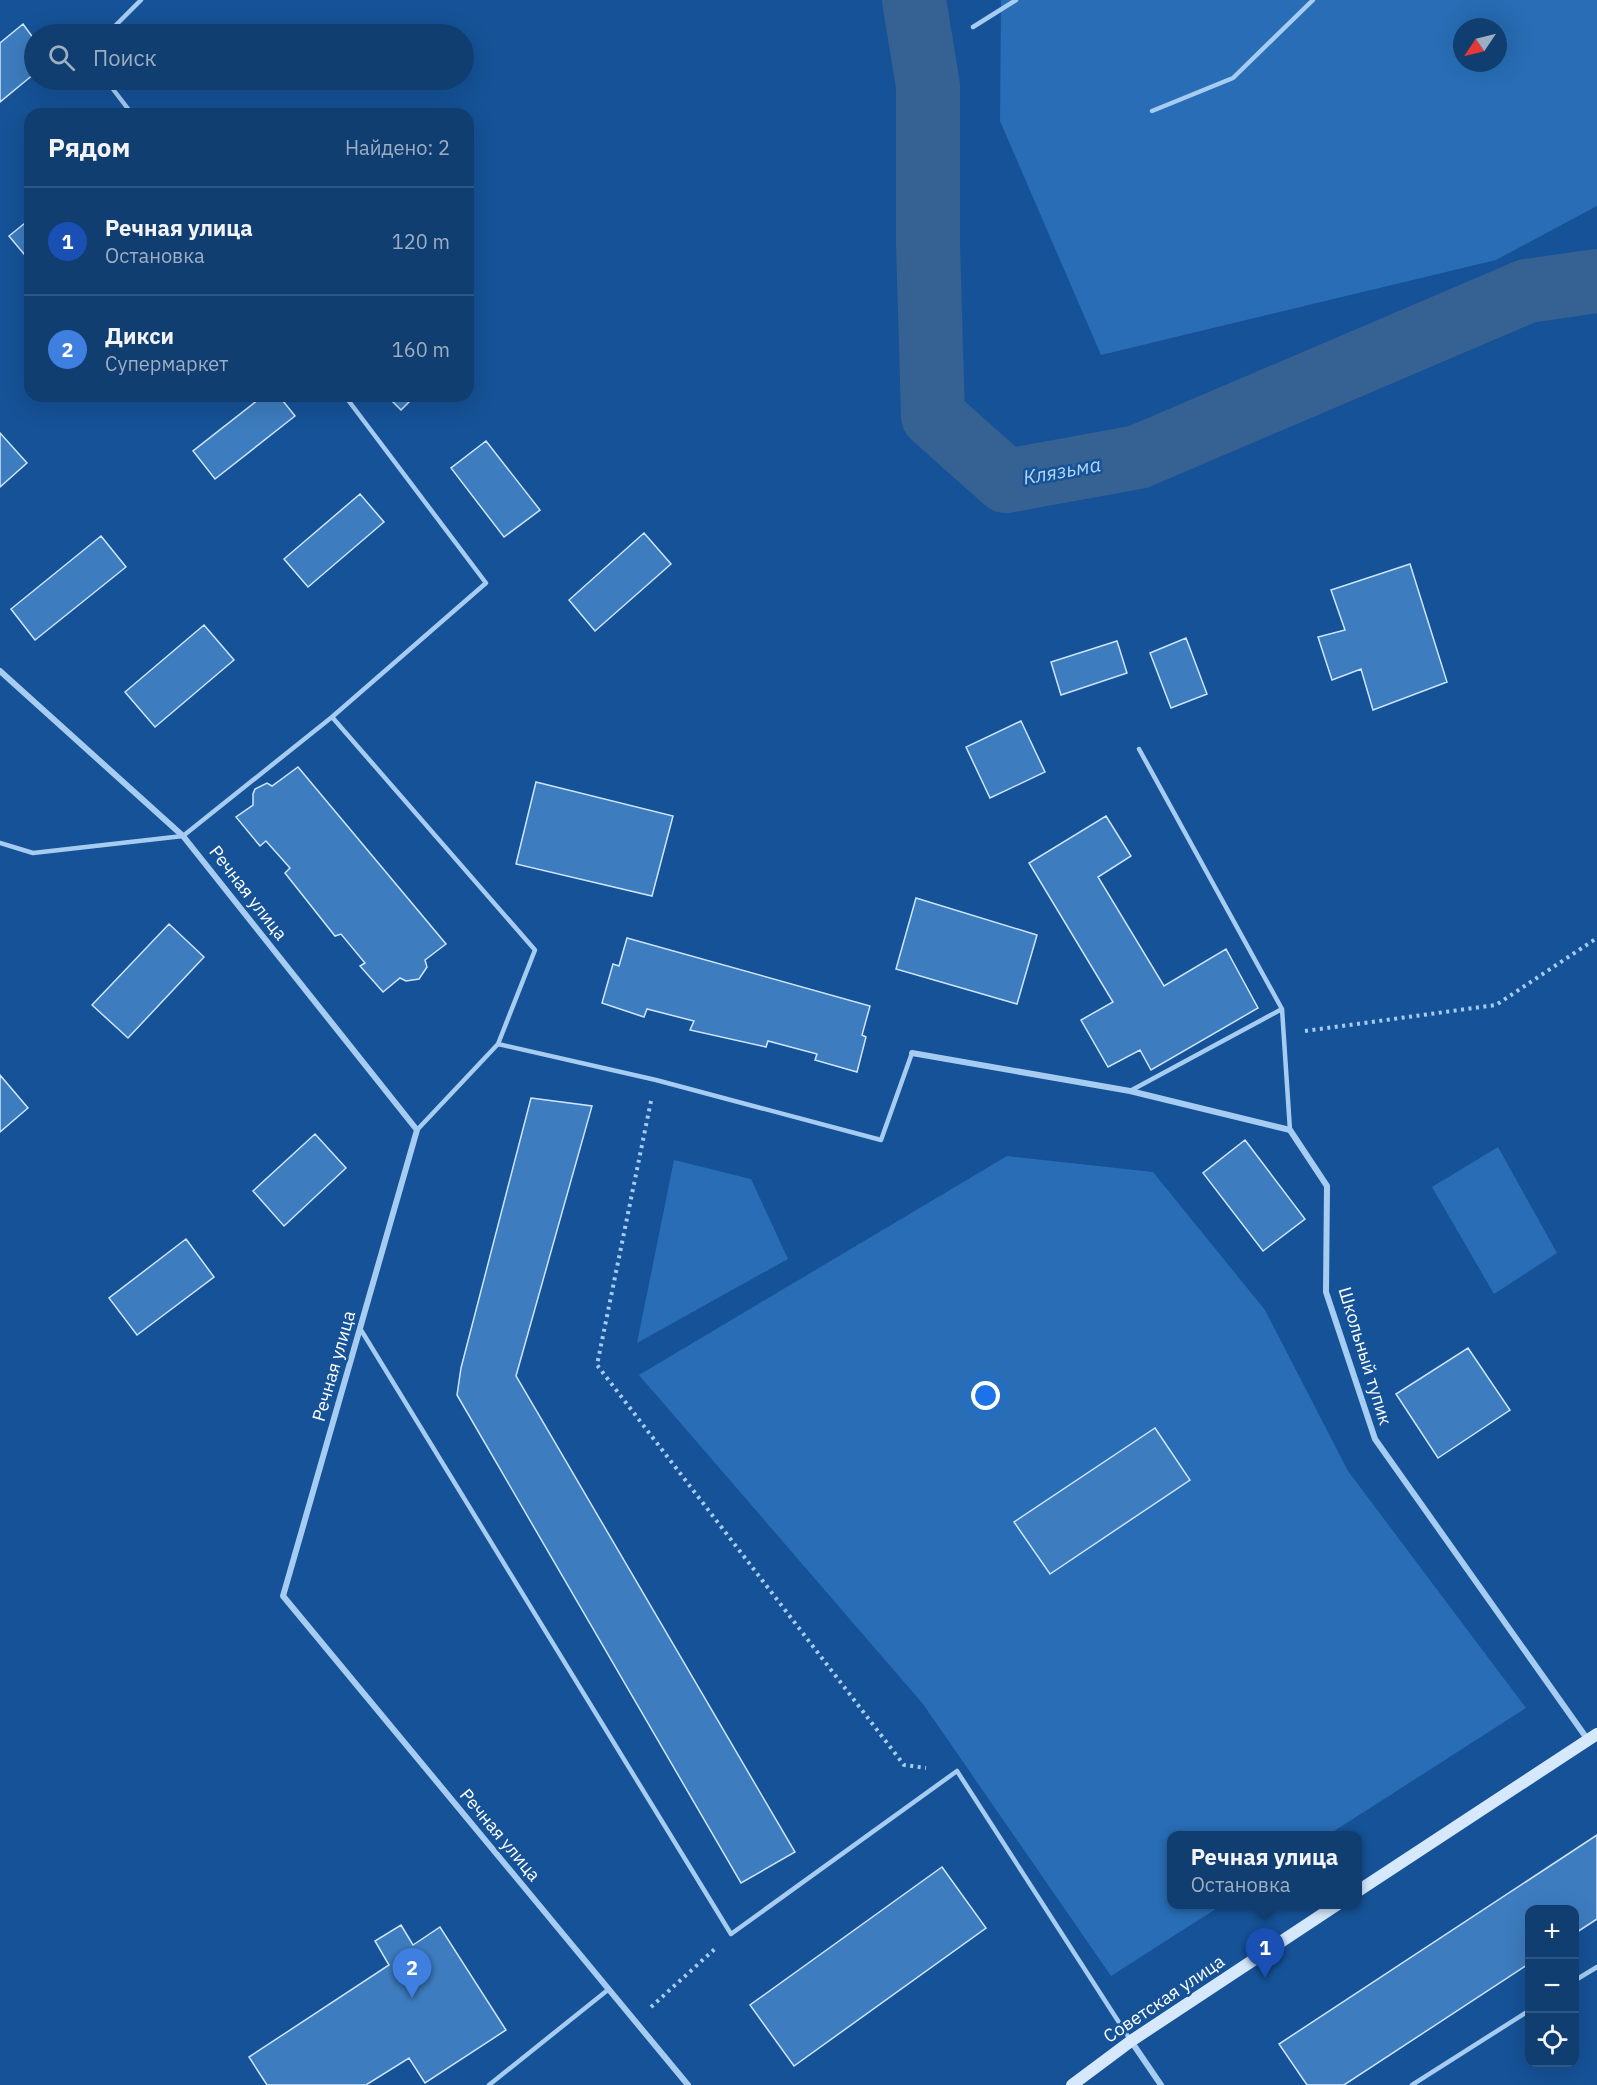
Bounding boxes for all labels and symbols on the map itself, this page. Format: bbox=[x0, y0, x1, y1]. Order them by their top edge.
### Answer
north arrow bbox=[1453, 18, 1507, 72]
water label: Клязьма bbox=[1021, 450, 1103, 491]
street label: Речная улица bbox=[204, 841, 293, 945]
street label: Школьный тупик bbox=[1334, 1284, 1397, 1428]
street label: Речная улица bbox=[307, 1308, 360, 1424]
your location bbox=[971, 1381, 1000, 1410]
street label: Речная улица bbox=[455, 1784, 546, 1886]
pin: 1 bbox=[1246, 1928, 1284, 1978]
pin: 2 bbox=[392, 1948, 432, 1998]
street label: Советская улица bbox=[1099, 1949, 1229, 2048]

